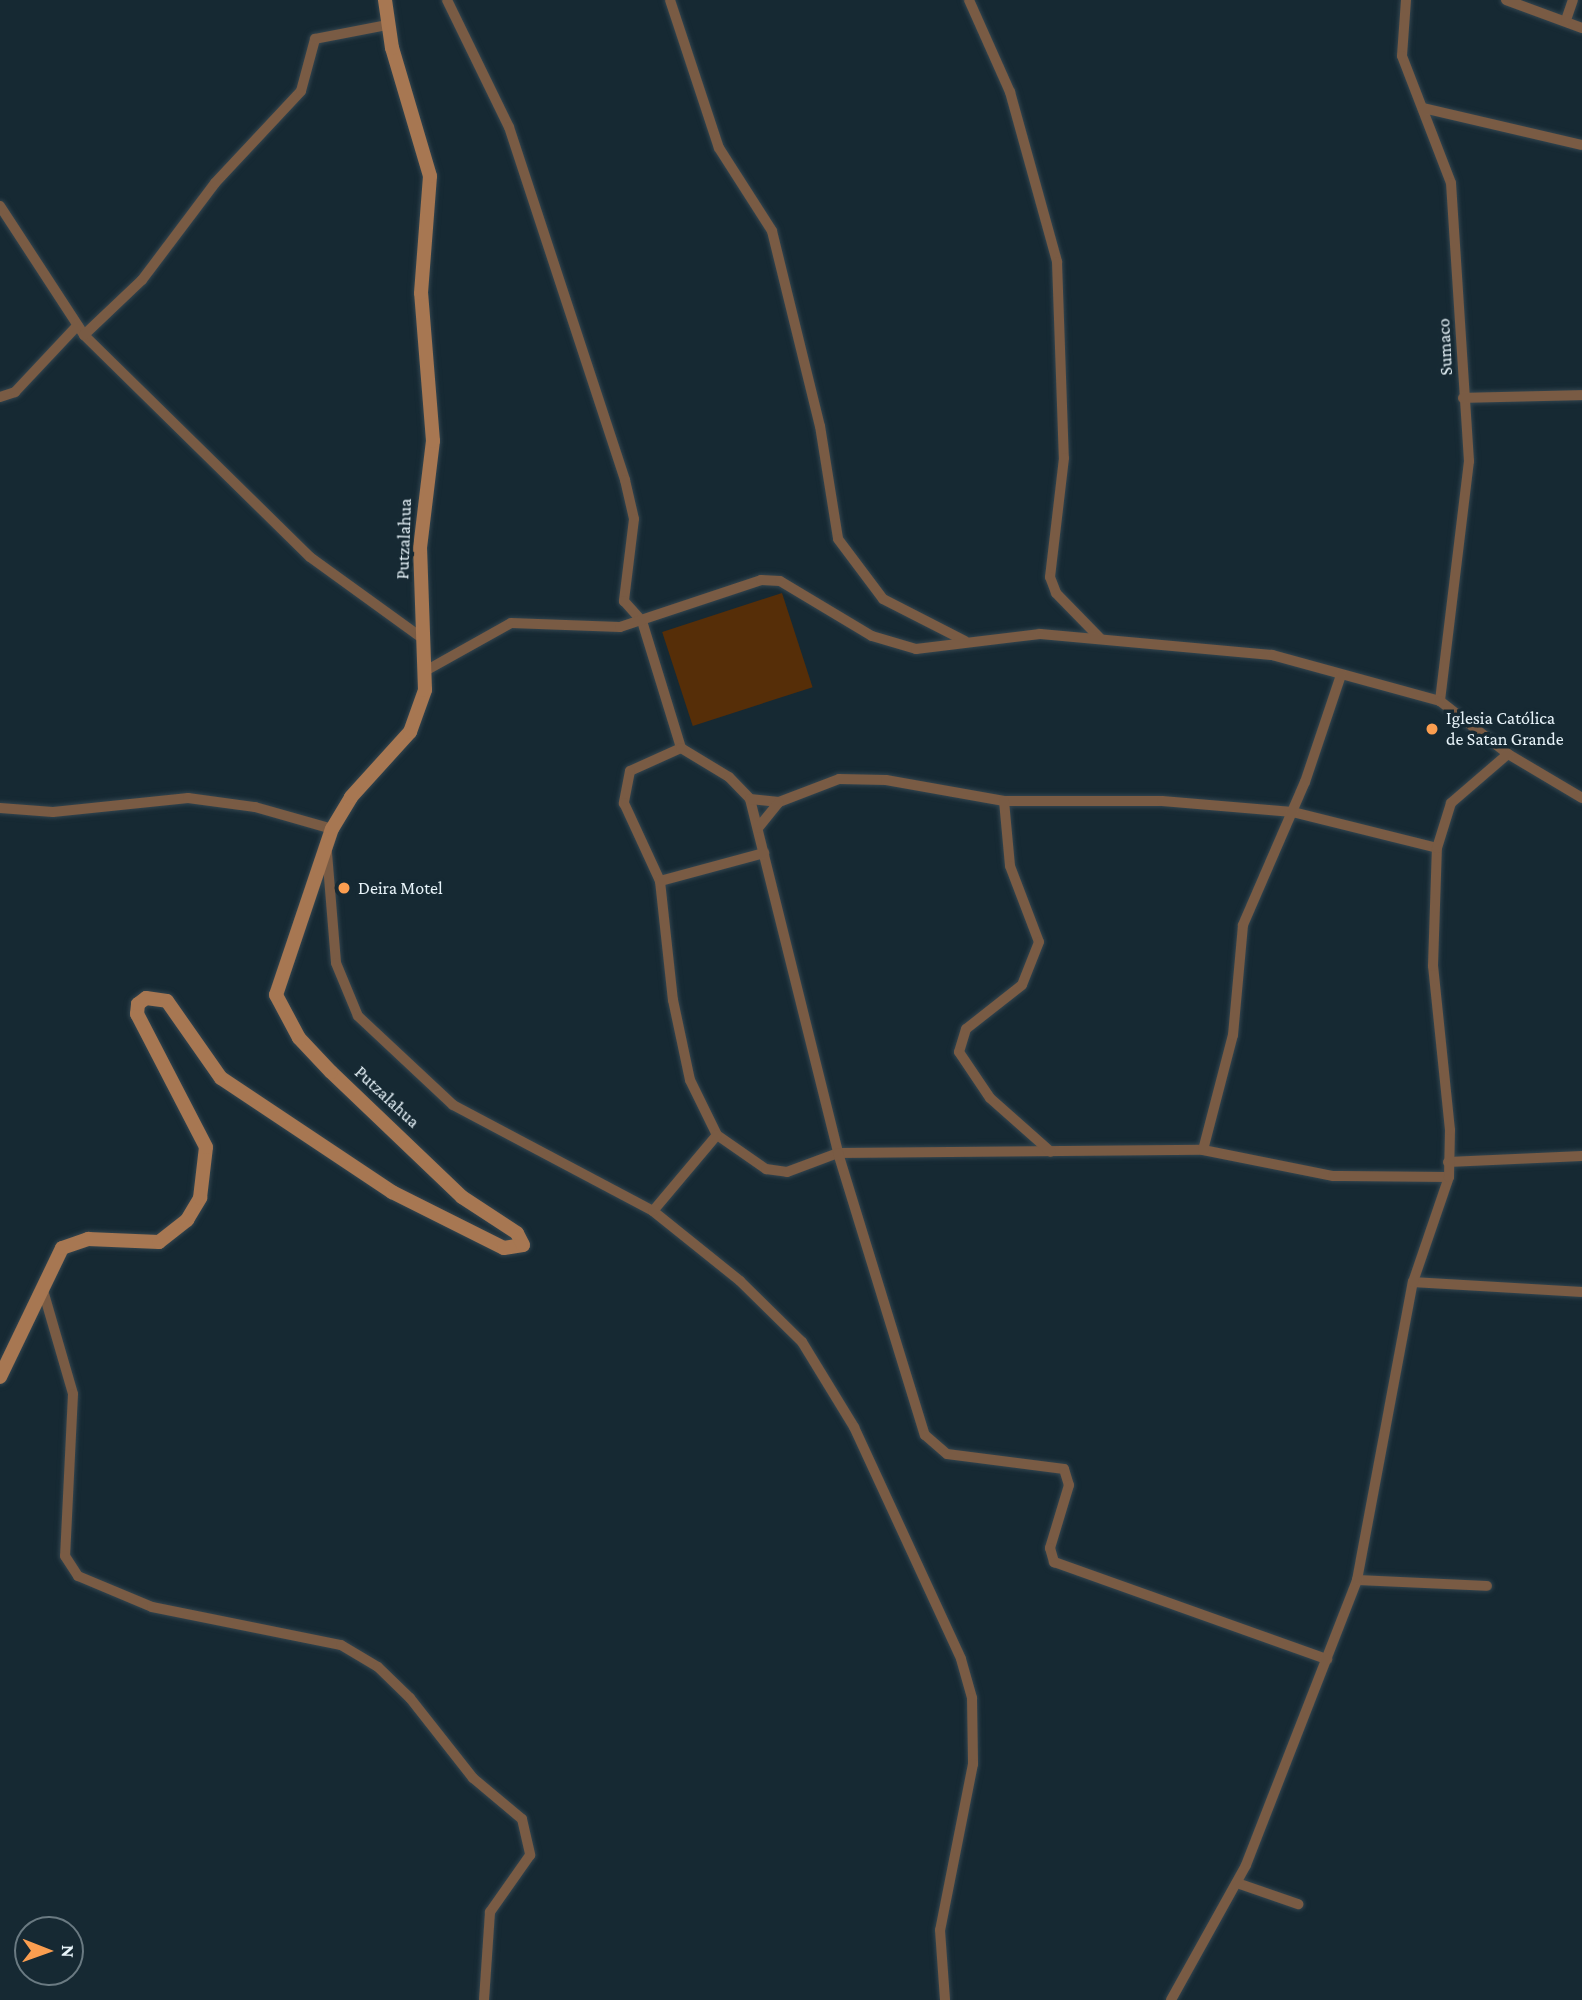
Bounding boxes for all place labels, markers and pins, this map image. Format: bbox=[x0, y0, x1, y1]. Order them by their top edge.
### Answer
place label: Iglesia Católica de Satan Grande bbox=[1446, 708, 1564, 750]
marker: Iglesia Católica de Satan Grande bbox=[1424, 721, 1440, 737]
place label: Deira Motel bbox=[358, 877, 443, 899]
marker: Deira Motel bbox=[336, 880, 352, 896]

